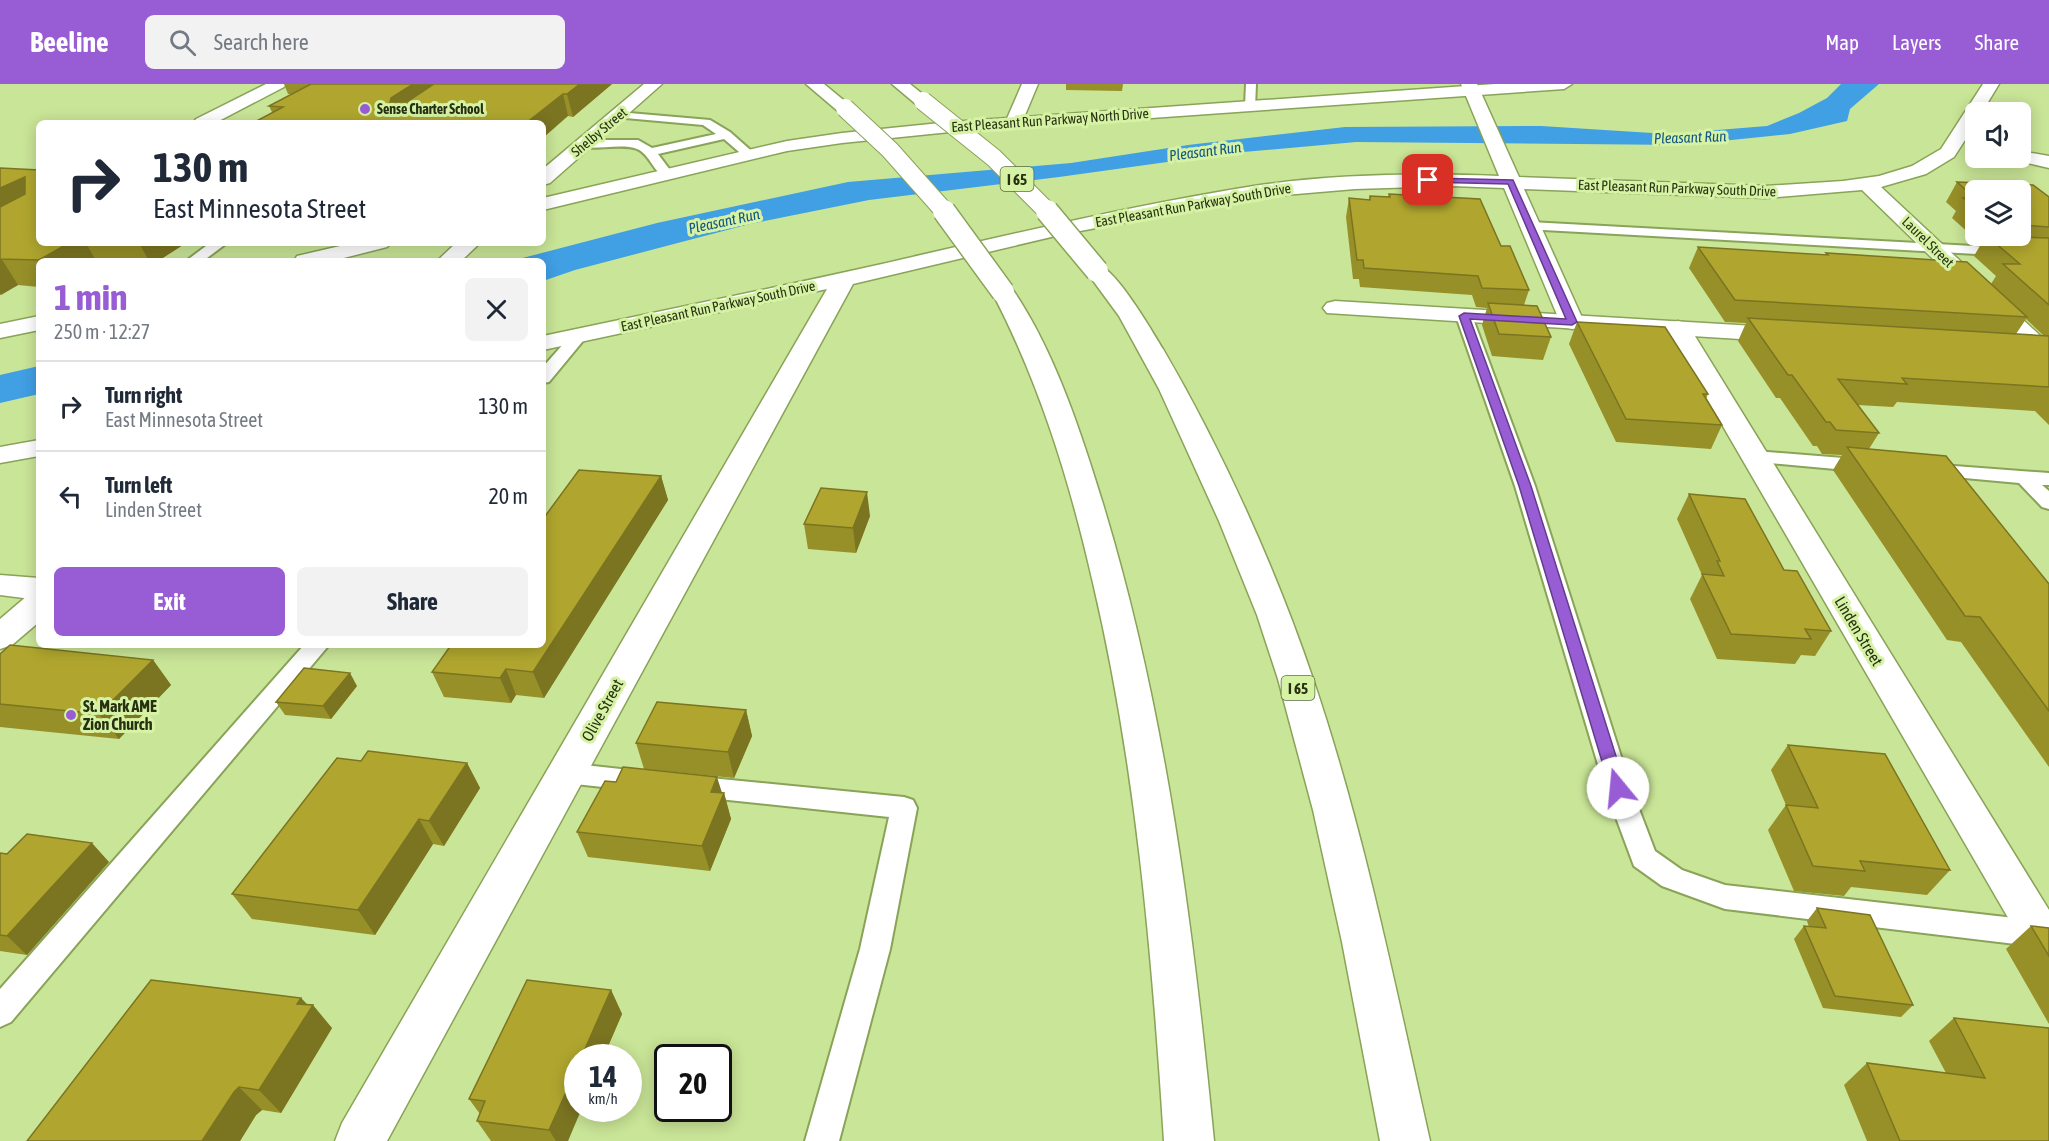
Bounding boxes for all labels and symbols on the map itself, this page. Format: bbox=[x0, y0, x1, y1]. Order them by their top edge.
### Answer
place label: Sense Charter School bbox=[377, 101, 484, 117]
marker: Sense Charter School bbox=[358, 102, 372, 116]
street label: Shelby Street bbox=[568, 104, 630, 160]
street label: East Pleasant Run Parkway North Drive bbox=[951, 105, 1149, 135]
water label: Pleasant Run bbox=[1653, 127, 1727, 147]
water label: Pleasant Run bbox=[1168, 138, 1242, 164]
pin bbox=[1402, 154, 1453, 205]
road number: I 65 bbox=[1000, 167, 1034, 191]
street label: East Pleasant Run Parkway South Drive bbox=[1578, 177, 1776, 199]
street label: East Pleasant Run Parkway South Drive bbox=[1094, 180, 1292, 230]
water label: Pleasant Run bbox=[687, 205, 761, 237]
street label: Laurel Street bbox=[1899, 213, 1957, 271]
street label: East Pleasant Run Parkway South Drive bbox=[619, 278, 817, 334]
street label: Linden Street bbox=[1831, 593, 1887, 669]
street label: Olive Street bbox=[578, 675, 627, 744]
road number: I 65 bbox=[1282, 676, 1314, 700]
place label: St. Mark AME Zion Church bbox=[83, 697, 157, 733]
marker: St. Mark AME Zion Church bbox=[64, 708, 78, 722]
position arrow bbox=[1586, 756, 1650, 820]
speed limit sign: 20 bbox=[654, 1044, 732, 1122]

